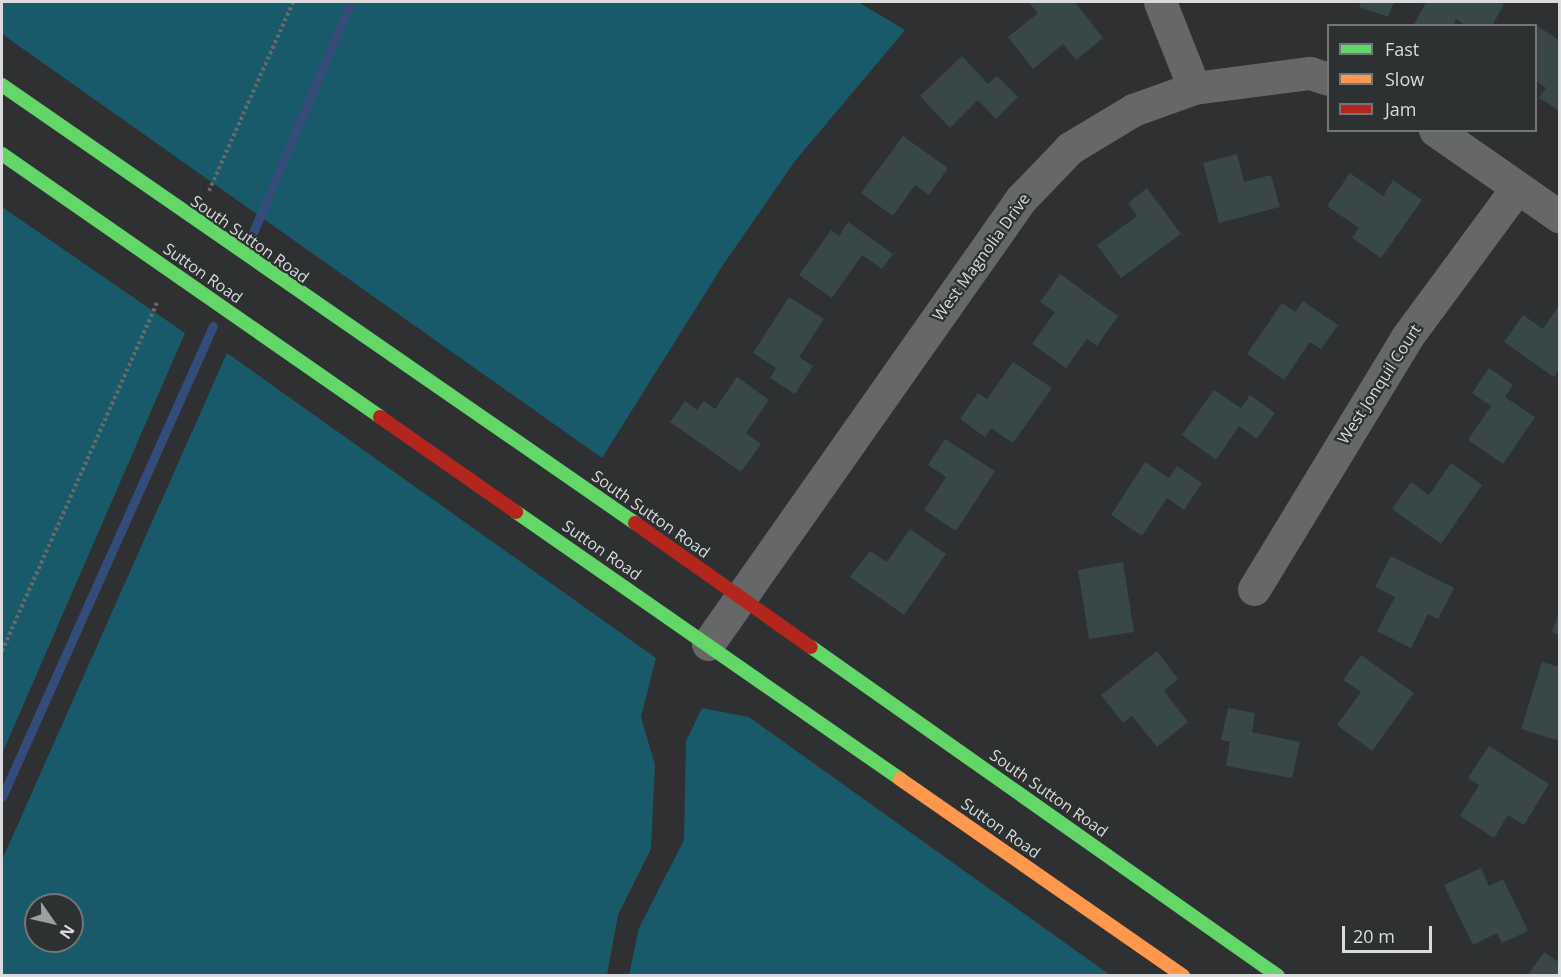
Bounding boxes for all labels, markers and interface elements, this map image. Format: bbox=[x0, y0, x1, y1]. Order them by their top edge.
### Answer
legend bbox=[1327, 24, 1537, 132]
text: Fast bbox=[1385, 37, 1419, 61]
text: Slow bbox=[1385, 67, 1424, 91]
text: Jam bbox=[1385, 97, 1417, 121]
street label: West Magnolia Drive bbox=[928, 189, 1034, 325]
street label: South Sutton Road bbox=[187, 191, 313, 287]
street label: Sutton Road bbox=[160, 239, 246, 307]
street label: West Jonquil Court bbox=[1333, 321, 1425, 447]
street label: South Sutton Road bbox=[588, 466, 714, 562]
street label: Sutton Road bbox=[559, 516, 645, 584]
street label: South Sutton Road bbox=[986, 745, 1112, 841]
street label: Sutton Road bbox=[958, 794, 1044, 862]
north arrow bbox=[24, 893, 84, 953]
scale bar bbox=[1345, 914, 1435, 952]
text: N bbox=[55, 920, 80, 943]
text: 20 m bbox=[1353, 924, 1395, 948]

